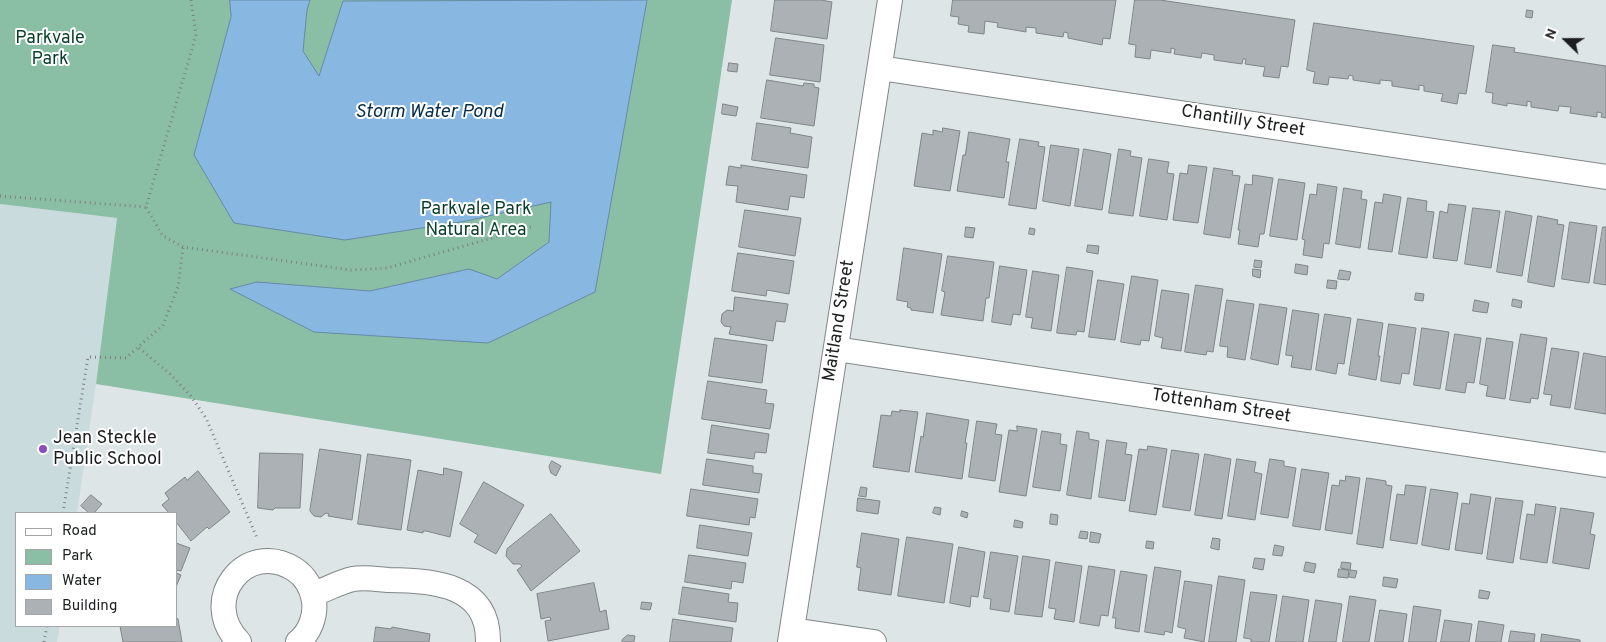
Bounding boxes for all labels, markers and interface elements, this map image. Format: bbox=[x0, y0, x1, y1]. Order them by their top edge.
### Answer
north arrow bbox=[1541, 15, 1591, 65]
text: N bbox=[1542, 26, 1561, 42]
park label: Parkvale Park bbox=[15, 28, 85, 70]
water label: Storm Water Pond bbox=[355, 102, 503, 124]
street label: Chantilly Street bbox=[1179, 102, 1307, 142]
park label: Parkvale Park Natural Area bbox=[421, 199, 531, 242]
street label: Maitland Street bbox=[820, 258, 860, 384]
street label: Tottenham Street bbox=[1150, 385, 1292, 429]
place label: Jean Steckle Public School bbox=[53, 428, 162, 470]
marker: Jean Steckle Public School bbox=[37, 443, 49, 455]
legend bbox=[15, 512, 178, 627]
text: Road bbox=[62, 522, 97, 541]
text: Park bbox=[62, 547, 93, 566]
text: Water bbox=[62, 572, 101, 591]
text: Building bbox=[62, 597, 117, 616]

